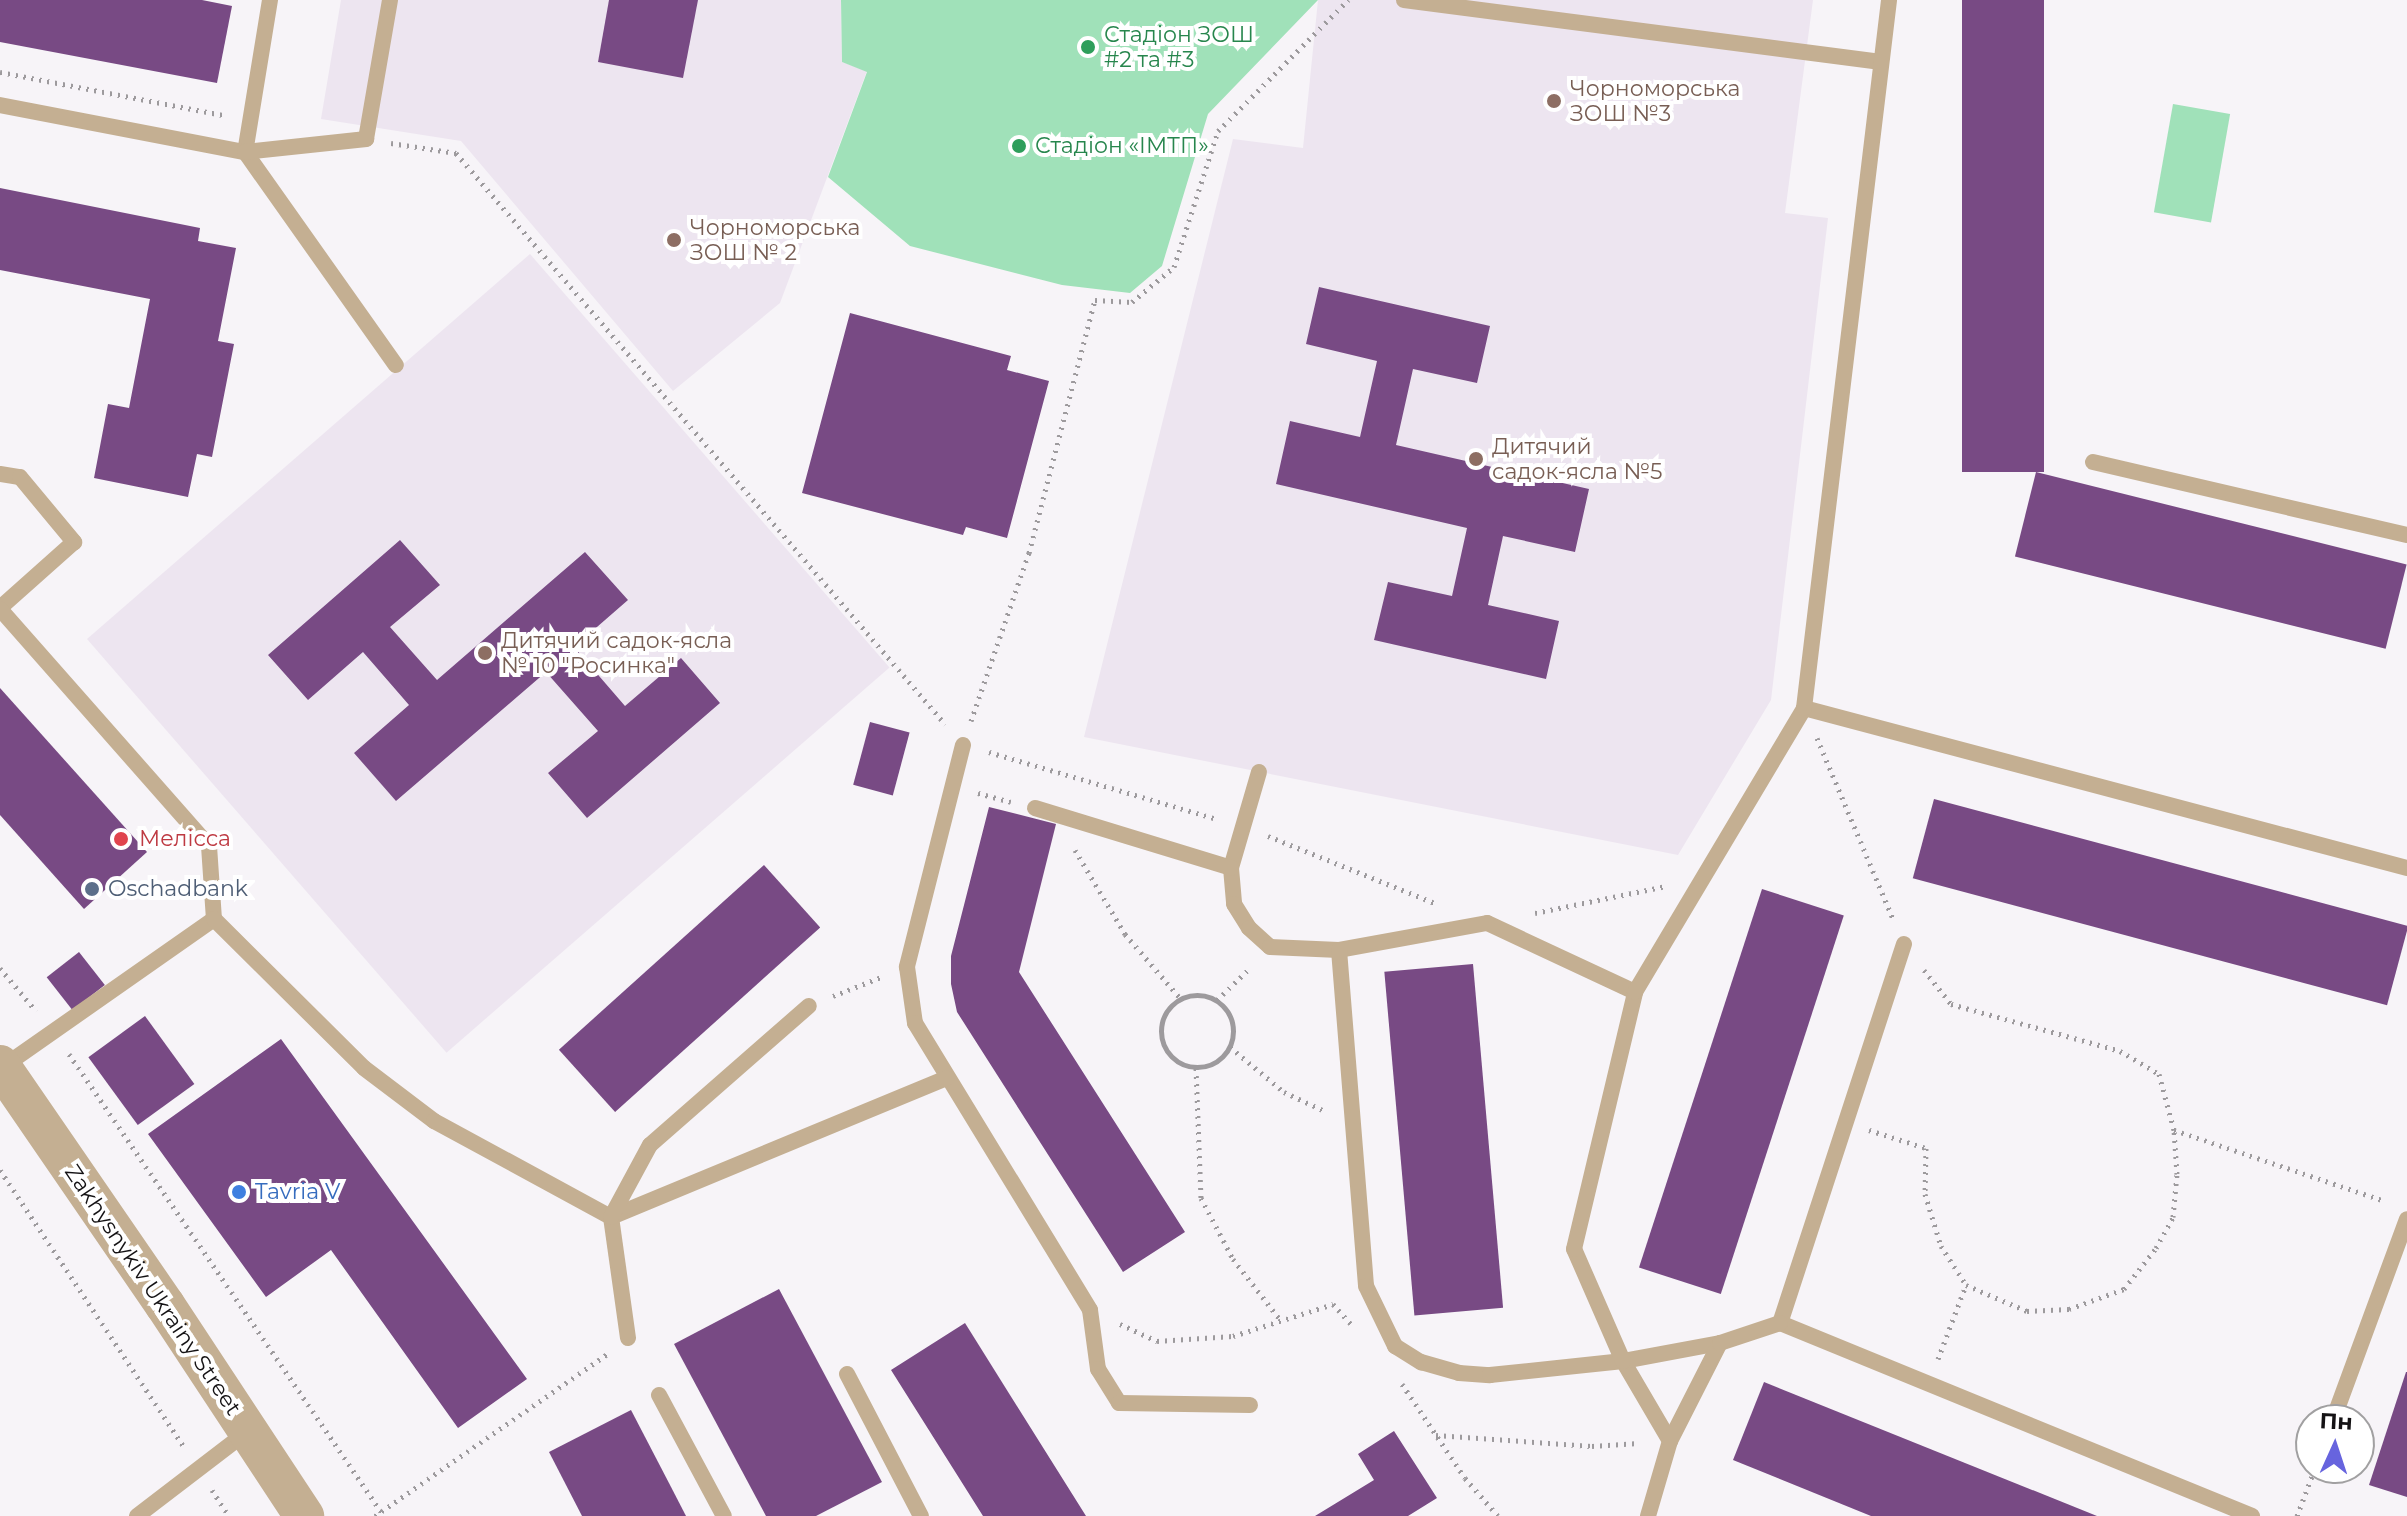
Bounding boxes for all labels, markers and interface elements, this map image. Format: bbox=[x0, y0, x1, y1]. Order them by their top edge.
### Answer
place label: Стадіон ЗОШ #2 та #3 bbox=[1104, 21, 1254, 72]
marker: Стадіон ЗОШ #2 та #3 bbox=[1079, 38, 1097, 56]
place label: Чорноморська ЗОШ №3 bbox=[1570, 75, 1740, 126]
marker: Чорноморська ЗОШ №3 bbox=[1545, 92, 1563, 110]
place label: Стадіон «ІМТП» bbox=[1035, 133, 1209, 159]
marker: Стадіон «ІМТП» bbox=[1010, 137, 1028, 155]
place label: Чорноморська ЗОШ № 2 bbox=[690, 214, 860, 266]
marker: Чорноморська ЗОШ № 2 bbox=[665, 231, 683, 249]
place label: Дитячий садок-ясла №5 bbox=[1492, 433, 1662, 484]
marker: Дитячий садок-ясла №5 bbox=[1467, 450, 1485, 468]
place label: Дитячий садок-ясла № 10 "Росинка" bbox=[501, 627, 732, 678]
marker: Дитячий садок-ясла № 10 "Росинка" bbox=[476, 644, 494, 662]
place label: Мелісса bbox=[139, 826, 231, 852]
marker: Мелісса bbox=[110, 828, 132, 850]
place label: Oschadbank bbox=[108, 876, 248, 902]
marker: Oschadbank bbox=[83, 880, 101, 898]
street label: Zakhysnykiv Ukrainy Street bbox=[59, 1160, 247, 1420]
place label: Tavria V bbox=[255, 1179, 340, 1205]
marker: Tavria V bbox=[230, 1183, 248, 1201]
north arrow bbox=[2295, 1404, 2375, 1484]
text: Пн bbox=[2319, 1407, 2353, 1436]

